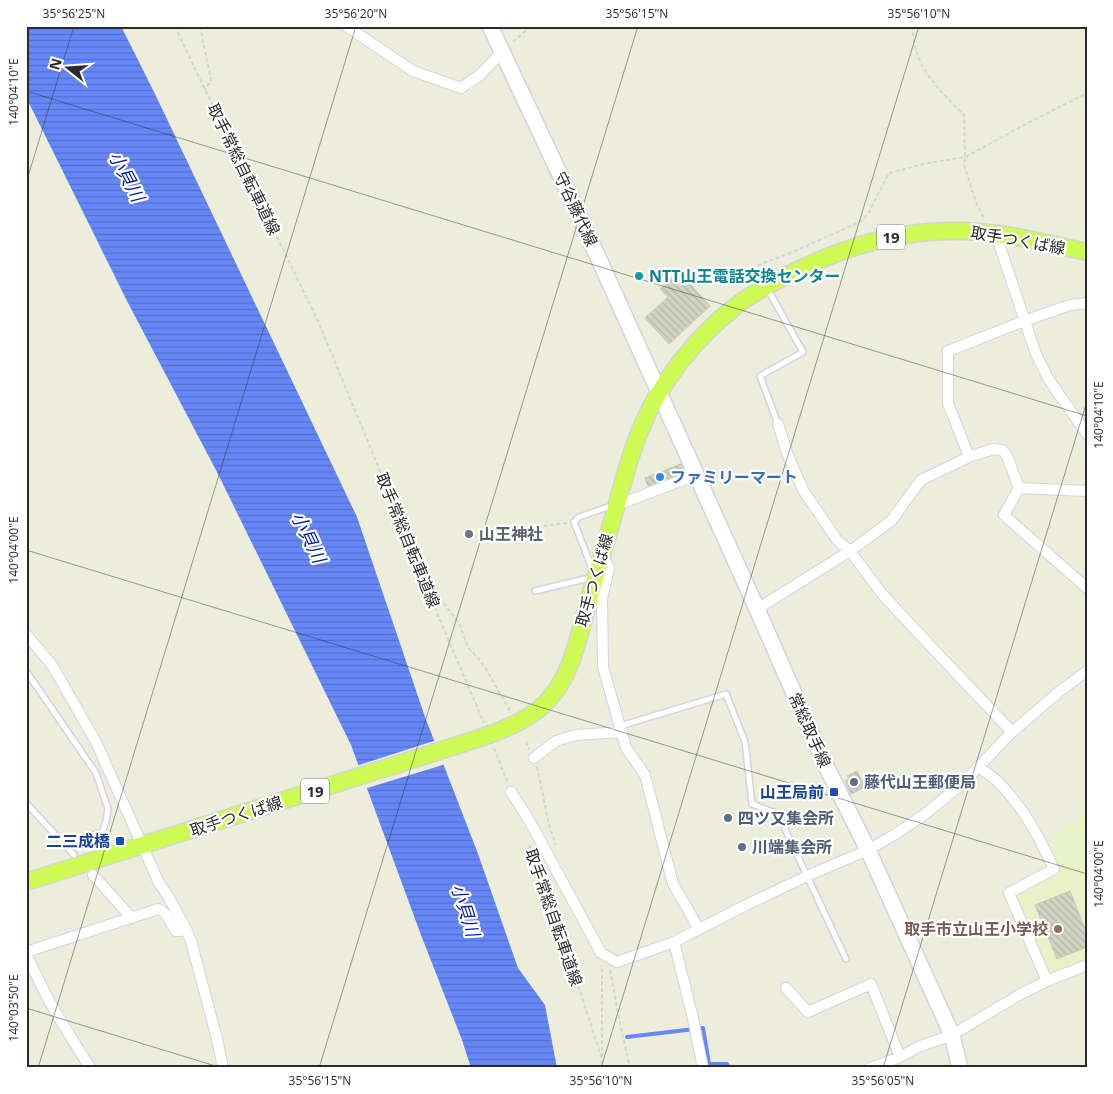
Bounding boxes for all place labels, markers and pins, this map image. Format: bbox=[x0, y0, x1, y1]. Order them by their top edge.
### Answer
place label: NTT山王電話交換センター bbox=[649, 265, 841, 287]
marker: NTT山王電話交換センター bbox=[633, 270, 645, 282]
place label: ファミリーマート bbox=[670, 466, 798, 488]
marker: ファミリーマート bbox=[654, 471, 666, 483]
place label: 山王神社 bbox=[479, 523, 543, 545]
marker: 山王神社 bbox=[463, 528, 475, 540]
place label: 藤代山王郵便局 bbox=[864, 771, 976, 793]
marker: 藤代山王郵便局 bbox=[848, 776, 860, 788]
place label: 山王局前 bbox=[760, 781, 824, 803]
marker: 山王局前 bbox=[828, 786, 840, 798]
place label: 四ツ又集会所 bbox=[738, 807, 834, 829]
marker: 四ツ又集会所 bbox=[722, 812, 734, 824]
place label: 二三成橋 bbox=[46, 830, 110, 852]
marker: 二三成橋 bbox=[114, 835, 126, 847]
place label: 川端集会所 bbox=[752, 836, 832, 858]
marker: 川端集会所 bbox=[736, 841, 748, 853]
place label: 取手市立山王小学校 bbox=[904, 918, 1048, 940]
marker: 取手市立山王小学校 bbox=[1052, 923, 1064, 935]

